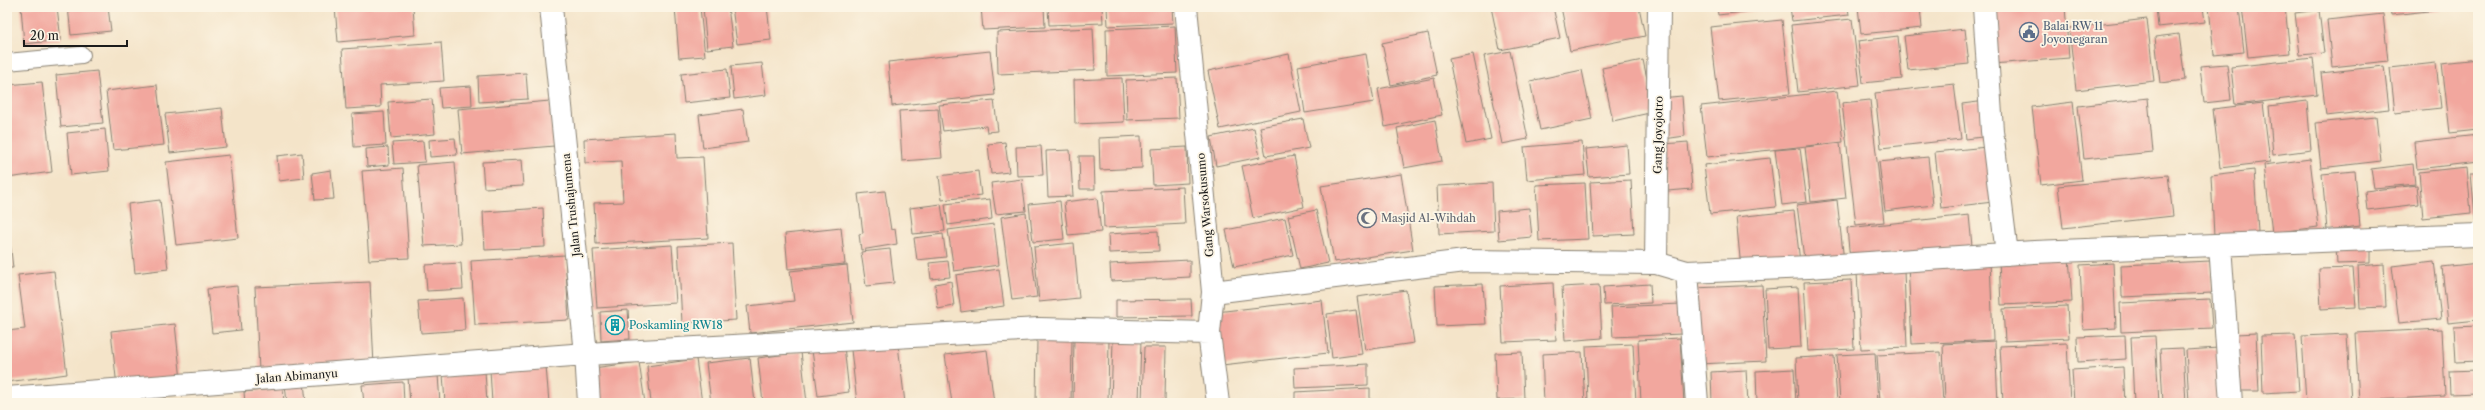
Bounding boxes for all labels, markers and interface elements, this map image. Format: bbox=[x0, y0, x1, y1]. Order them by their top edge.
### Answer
place label: Balai RW 11 Joyonegaran bbox=[2041, 19, 2108, 46]
public building icon: Balai RW 11 Joyonegaran bbox=[2018, 21, 2040, 43]
scale bar bbox=[24, 22, 127, 48]
text: 20 m bbox=[30, 28, 59, 43]
street label: Gang Joyojotro bbox=[1650, 96, 1666, 174]
street label: Gang Warsokusumo bbox=[1193, 152, 1217, 258]
street label: Jalan Trushajumena bbox=[559, 153, 584, 259]
mosque icon: Masjid Al-Wihdah bbox=[1356, 207, 1378, 229]
place label: Masjid Al-Wihdah bbox=[1381, 211, 1476, 225]
building icon: Poskamling RW18 bbox=[604, 314, 626, 336]
place label: Poskamling RW18 bbox=[629, 318, 723, 332]
street label: Jalan Abimanyu bbox=[254, 366, 338, 386]

